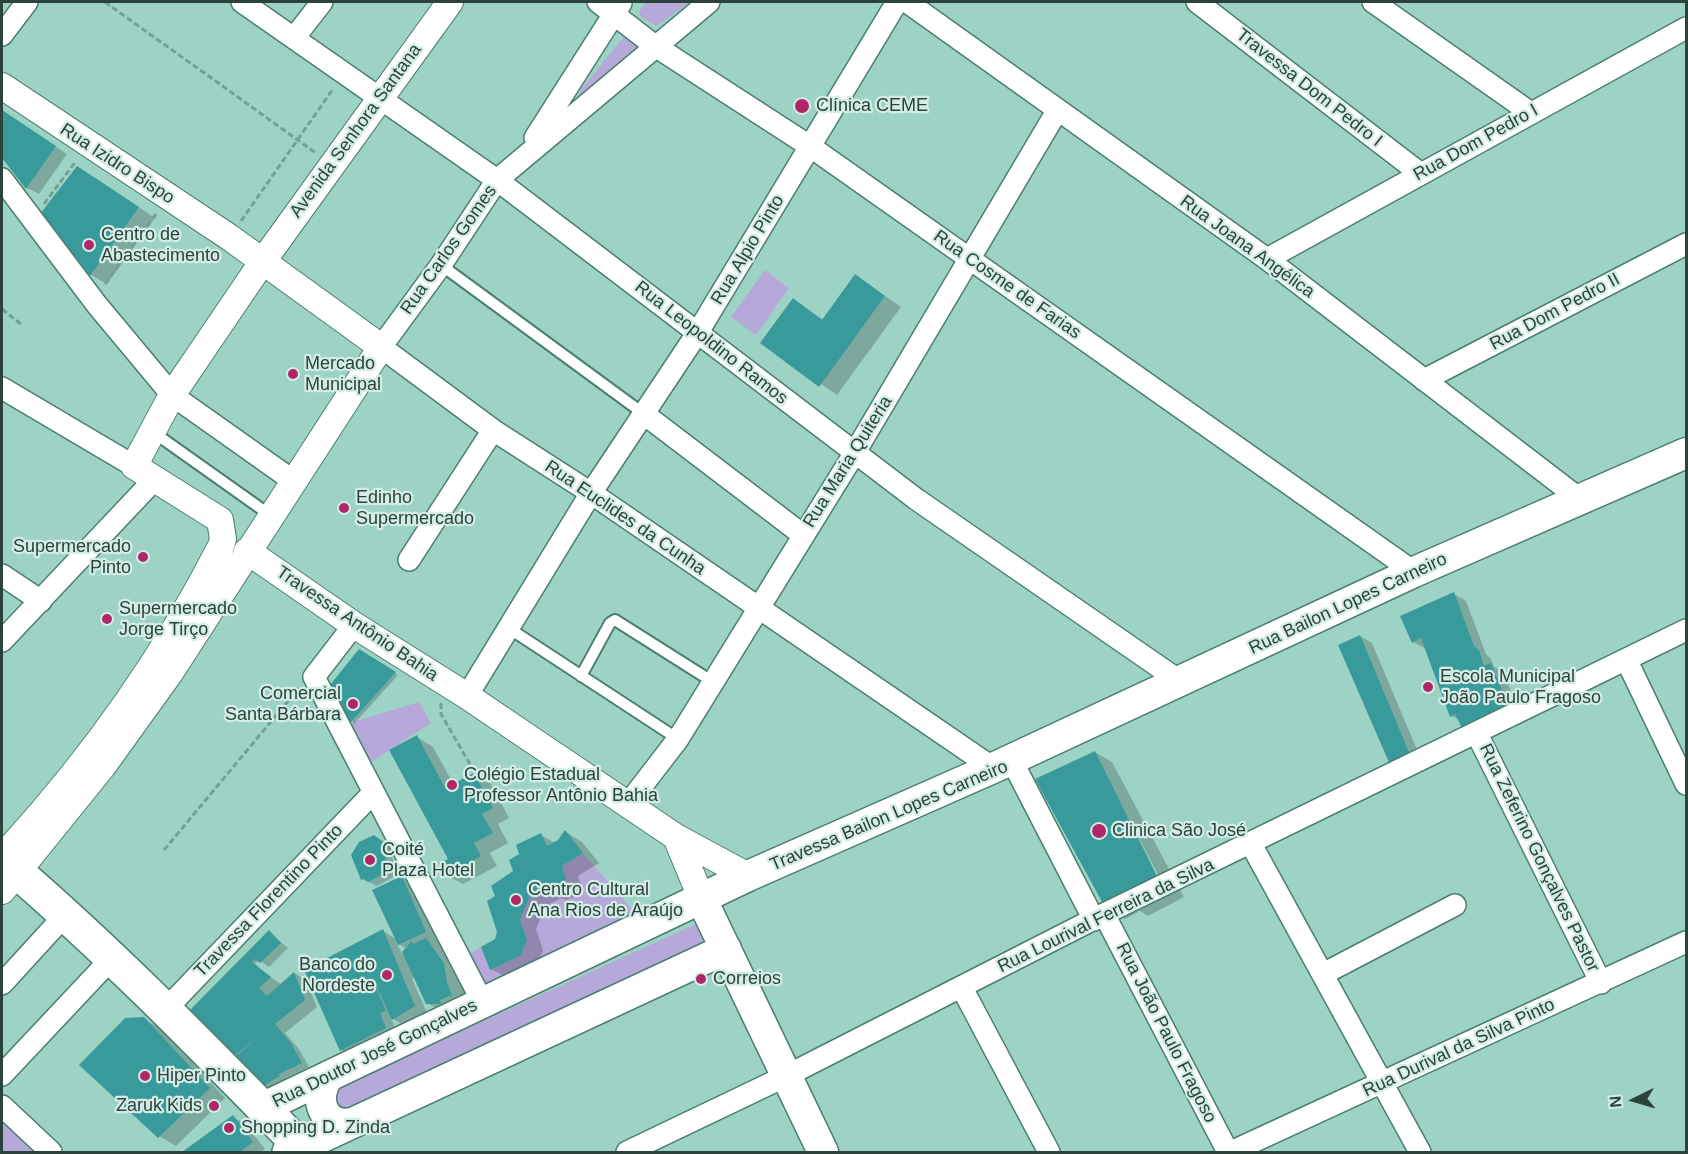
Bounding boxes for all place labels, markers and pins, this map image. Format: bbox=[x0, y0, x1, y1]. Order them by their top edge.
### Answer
place label: Clínica CEME bbox=[816, 95, 928, 117]
marker: Clínica CEME bbox=[793, 97, 811, 115]
place label: Centro de Abastecimento bbox=[101, 224, 220, 266]
marker: Centro de Abastecimento bbox=[82, 238, 96, 252]
place label: Mercado Municipal bbox=[305, 353, 381, 395]
marker: Mercado Municipal bbox=[286, 367, 300, 381]
place label: Edinho Supermercado bbox=[356, 487, 474, 530]
marker: Edinho Supermercado bbox=[337, 501, 351, 515]
place label: Supermercado Pinto bbox=[13, 536, 131, 578]
marker: Supermercado Pinto bbox=[136, 550, 150, 564]
place label: Supermercado Jorge Tirço bbox=[119, 598, 237, 640]
marker: Supermercado Jorge Tirço bbox=[100, 612, 114, 626]
place label: Escola Municipal João Paulo Fragoso bbox=[1440, 666, 1601, 708]
marker: Escola Municipal João Paulo Fragoso bbox=[1421, 680, 1435, 694]
place label: Comercial Santa Bárbara bbox=[225, 683, 341, 726]
marker: Comercial Santa Bárbara bbox=[346, 697, 360, 711]
place label: Colégio Estadual Professor Antônio Bahia bbox=[464, 764, 658, 806]
marker: Colégio Estadual Professor Antônio Bahia bbox=[445, 778, 459, 792]
place label: Clinica São José bbox=[1112, 820, 1246, 842]
marker: Clinica São José bbox=[1090, 822, 1108, 840]
place label: Coité Plaza Hotel bbox=[382, 839, 474, 882]
marker: Coité Plaza Hotel bbox=[363, 853, 377, 867]
place label: Centro Cultural Ana Rios de Araújo bbox=[528, 879, 683, 922]
marker: Centro Cultural Ana Rios de Araújo bbox=[509, 893, 523, 907]
place label: Banco do Nordeste bbox=[299, 954, 375, 996]
marker: Banco do Nordeste bbox=[380, 968, 394, 982]
place label: Correios bbox=[713, 968, 781, 990]
marker: Correios bbox=[694, 972, 708, 986]
place label: Hiper Pinto bbox=[157, 1065, 246, 1087]
marker: Hiper Pinto bbox=[138, 1069, 152, 1083]
place label: Zaruk Kids bbox=[116, 1095, 202, 1117]
marker: Zaruk Kids bbox=[207, 1099, 221, 1113]
place label: Shopping D. Zinda bbox=[241, 1117, 390, 1139]
marker: Shopping D. Zinda bbox=[222, 1121, 236, 1135]

